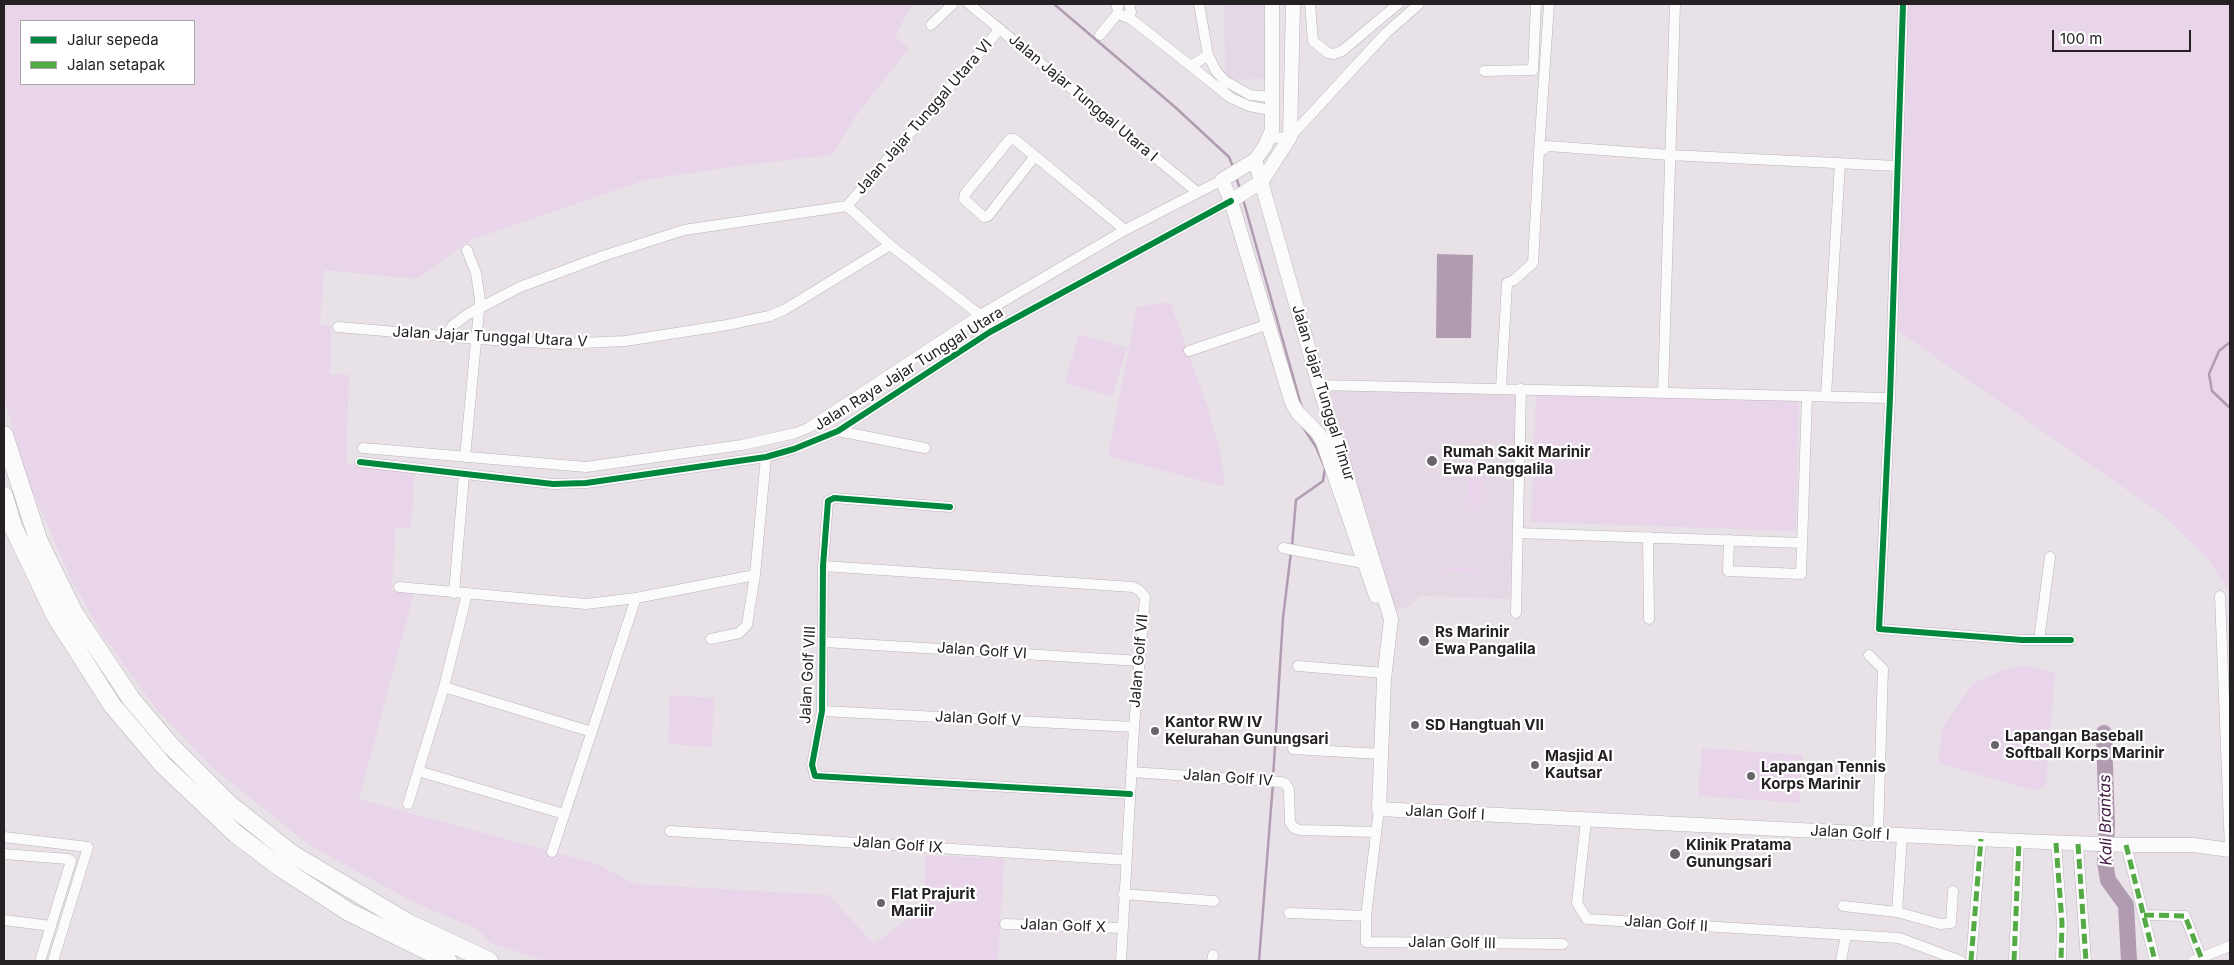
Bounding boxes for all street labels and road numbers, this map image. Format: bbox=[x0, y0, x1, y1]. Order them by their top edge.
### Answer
street label: Jalan Jajar Tunggal Utara I bbox=[1005, 30, 1161, 166]
street label: Jalan Jajar Tunggal Utara VI bbox=[852, 36, 996, 198]
street label: Jalan Raya Jajar Tunggal Utara bbox=[811, 303, 1007, 435]
street label: Jalan Jajar Tunggal Timur bbox=[1288, 303, 1358, 483]
street label: Jalan Jajar Tunggal Utara V bbox=[392, 323, 588, 351]
street label: Jalan Golf VII bbox=[1126, 613, 1152, 709]
street label: Jalan Golf VIII bbox=[796, 626, 820, 724]
street label: Jalan Golf VI bbox=[936, 639, 1028, 663]
street label: Jalan Golf V bbox=[935, 708, 1021, 730]
street label: Jalan Golf IV bbox=[1182, 766, 1274, 790]
street label: Jalan Golf I bbox=[1405, 802, 1485, 824]
street label: Jalan Golf I bbox=[1810, 822, 1890, 844]
street label: Jalan Golf IX bbox=[852, 833, 944, 857]
street label: Jalan Golf II bbox=[1624, 912, 1708, 936]
street label: Jalan Golf X bbox=[1020, 916, 1106, 936]
street label: Jalan Golf III bbox=[1408, 933, 1496, 953]

